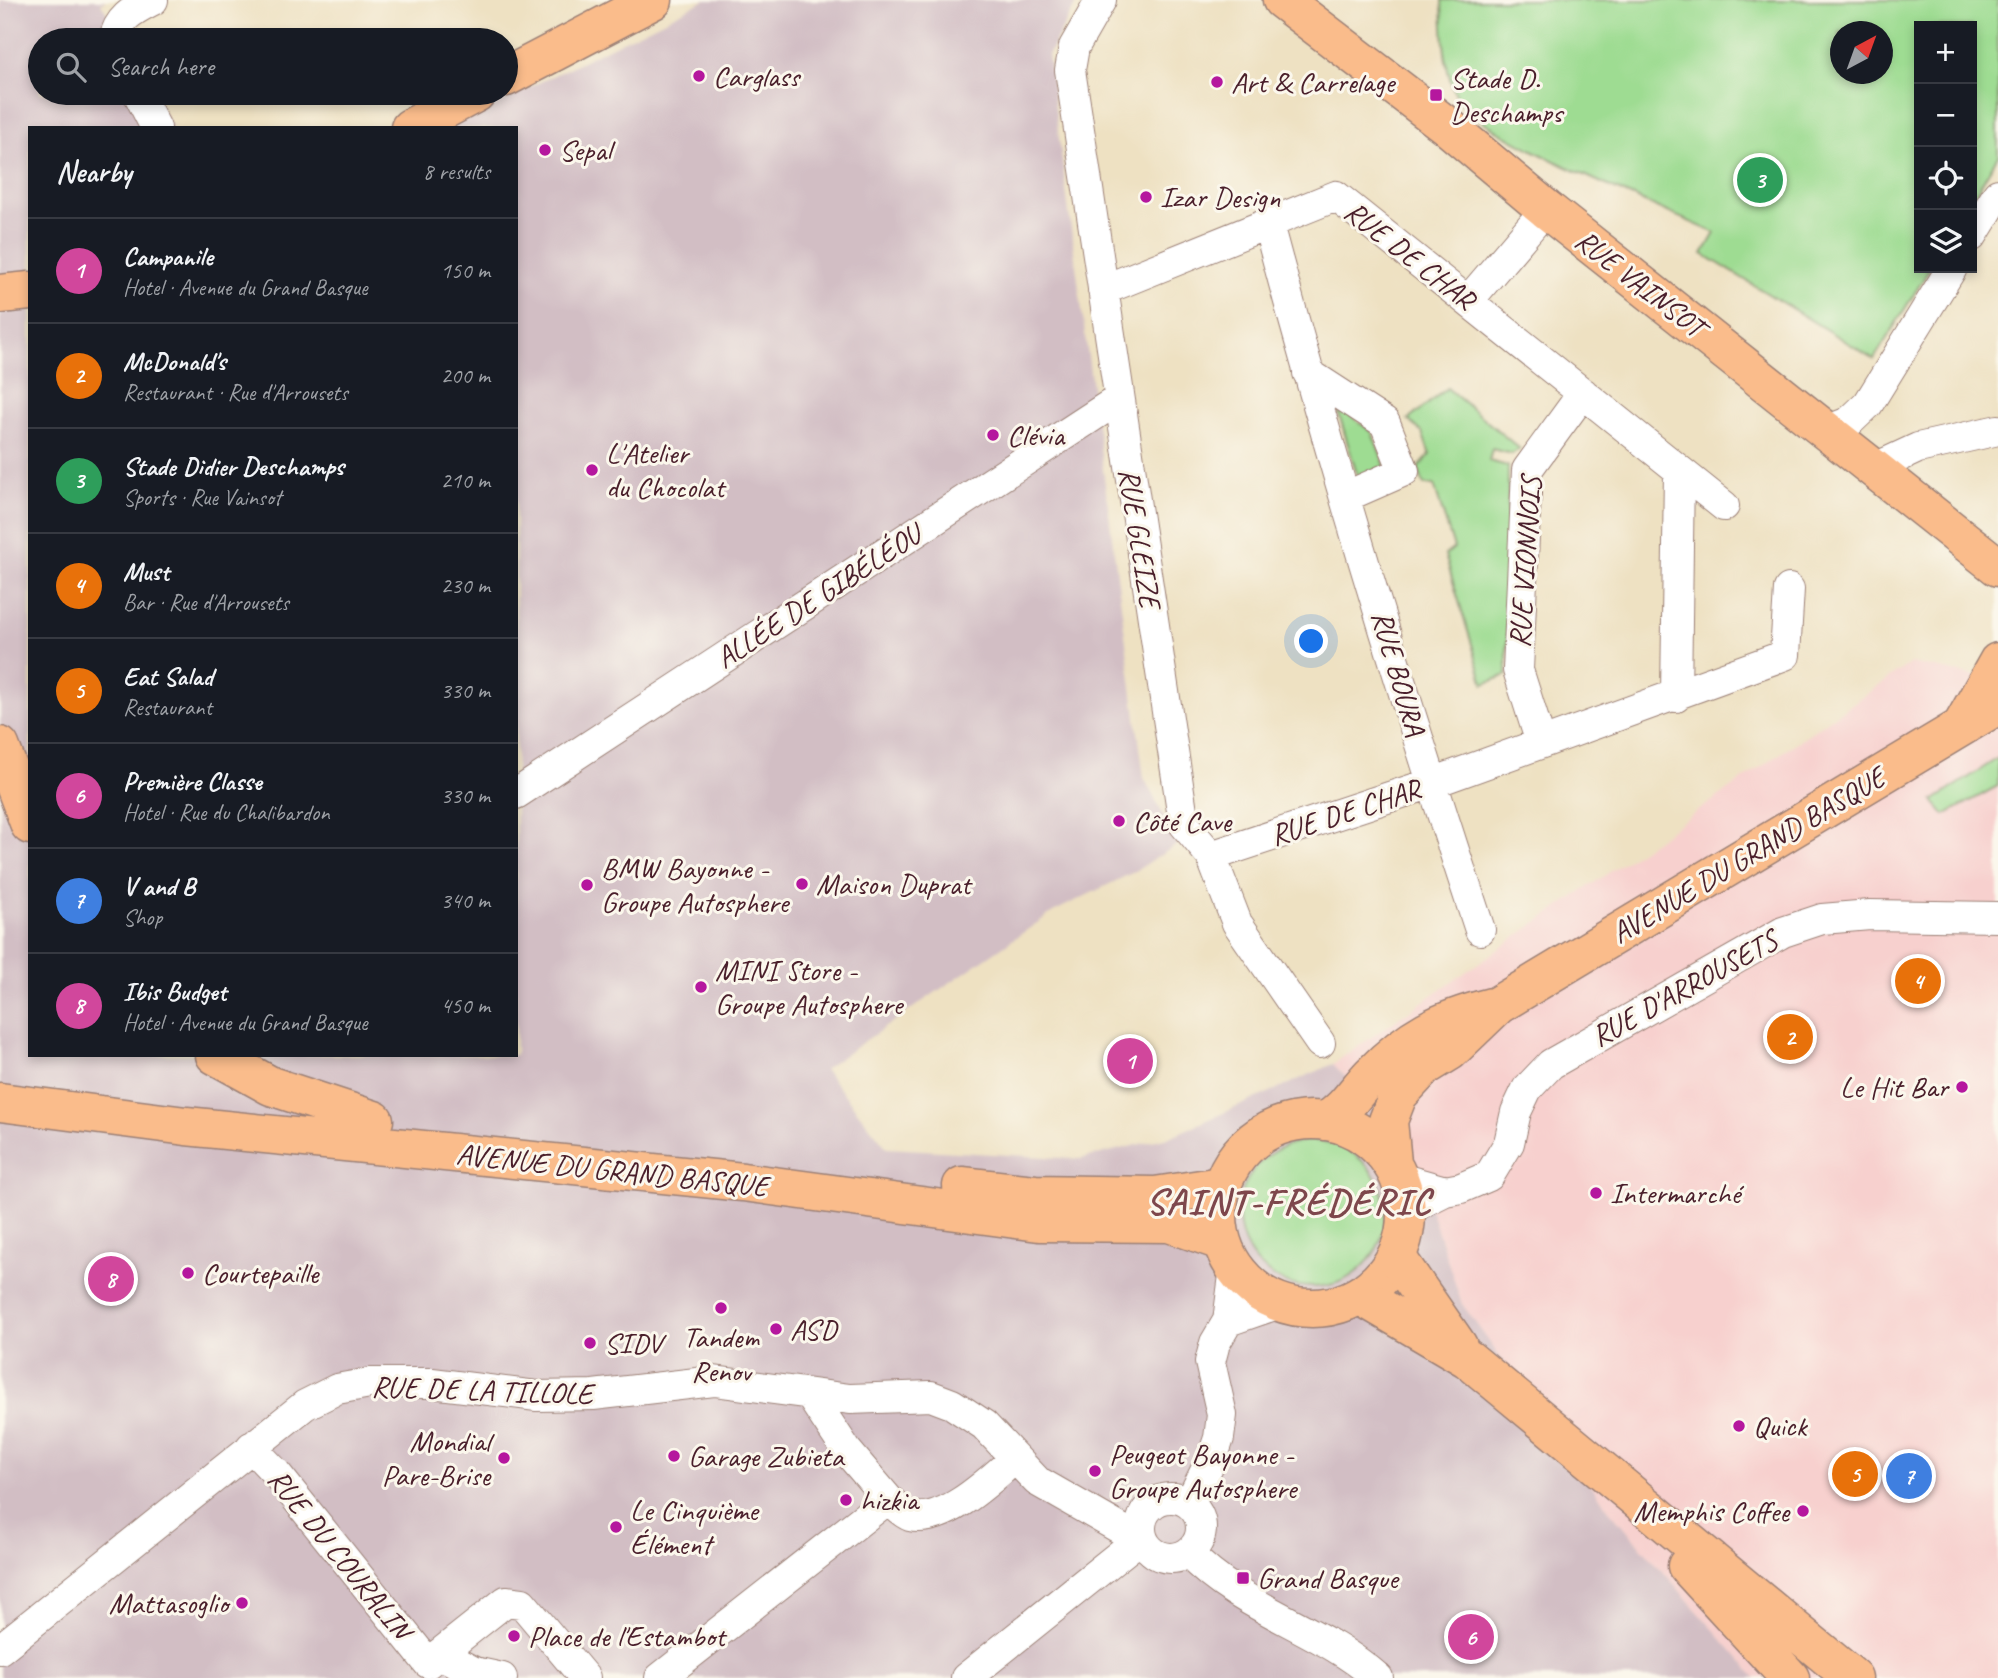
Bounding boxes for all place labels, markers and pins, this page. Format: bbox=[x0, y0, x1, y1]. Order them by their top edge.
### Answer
place label: Carglass bbox=[713, 57, 802, 95]
place label: Stade D. Deschamps bbox=[1450, 59, 1565, 131]
place label: Art & Carrelage bbox=[1231, 63, 1397, 101]
marker: Carglass bbox=[691, 68, 707, 84]
marker: Art & Carrelage bbox=[1209, 74, 1225, 90]
marker: Stade D. Deschamps bbox=[1428, 87, 1444, 103]
place label: Sepal bbox=[559, 131, 616, 169]
marker: Sepal bbox=[537, 142, 553, 158]
pin: 3 bbox=[1737, 154, 1783, 206]
place label: Izar Design bbox=[1160, 178, 1281, 216]
marker: Izar Design bbox=[1138, 189, 1154, 205]
place label: Clévia bbox=[1007, 416, 1066, 454]
marker: Clévia bbox=[985, 427, 1001, 443]
place label: L'Atelier du Chocolat bbox=[606, 434, 727, 506]
marker: L'Atelier du Chocolat bbox=[584, 462, 600, 478]
place label: Côté Cave bbox=[1133, 802, 1233, 840]
marker: Côté Cave bbox=[1111, 813, 1127, 829]
place label: BMW Bayonne - Groupe Autosphere bbox=[601, 849, 791, 921]
place label: Maison Duprat bbox=[816, 865, 974, 903]
marker: Maison Duprat bbox=[794, 876, 810, 892]
marker: BMW Bayonne - Groupe Autosphere bbox=[579, 877, 595, 893]
place label: MINI Store - Groupe Autosphere bbox=[715, 951, 905, 1023]
pin: 4 bbox=[1895, 955, 1941, 1007]
marker: MINI Store - Groupe Autosphere bbox=[693, 979, 709, 995]
pin: 2 bbox=[1767, 1011, 1813, 1063]
pin: 1 bbox=[1107, 1035, 1153, 1087]
place label: Le Hit Bar bbox=[1840, 1068, 1950, 1106]
marker: Le Hit Bar bbox=[1954, 1079, 1970, 1095]
place label: Intermarché bbox=[1610, 1174, 1744, 1212]
marker: Intermarché bbox=[1588, 1185, 1604, 1201]
pin: 8 bbox=[88, 1253, 134, 1305]
place label: Courtepaille bbox=[202, 1254, 321, 1292]
marker: Courtepaille bbox=[180, 1265, 196, 1281]
marker: Tandem Renov bbox=[713, 1300, 729, 1316]
place label: ASD bbox=[790, 1310, 839, 1348]
place label: Tandem Renov bbox=[683, 1318, 760, 1390]
marker: ASD bbox=[768, 1321, 784, 1337]
place label: SIDV bbox=[604, 1324, 667, 1362]
marker: SIDV bbox=[582, 1335, 598, 1351]
place label: Quick bbox=[1753, 1407, 1808, 1445]
marker: Quick bbox=[1731, 1418, 1747, 1434]
place label: Mondial Pare-Brise bbox=[382, 1422, 495, 1494]
place label: Peugeot Bayonne - Groupe Autosphere bbox=[1109, 1435, 1299, 1507]
place label: Garage Zubieta bbox=[688, 1437, 845, 1475]
marker: Garage Zubieta bbox=[666, 1448, 682, 1464]
pin: 5 bbox=[1832, 1448, 1878, 1500]
marker: Mondial Pare-Brise bbox=[496, 1450, 512, 1466]
pin: 7 bbox=[1886, 1450, 1932, 1502]
marker: Peugeot Bayonne - Groupe Autosphere bbox=[1087, 1463, 1103, 1479]
place label: hizkia bbox=[860, 1481, 921, 1519]
place label: Le Cinquième Élément bbox=[630, 1491, 760, 1563]
marker: hizkia bbox=[838, 1492, 854, 1508]
place label: Memphis Coffee bbox=[1634, 1492, 1791, 1530]
marker: Memphis Coffee bbox=[1795, 1503, 1811, 1519]
marker: Le Cinquième Élément bbox=[608, 1519, 624, 1535]
place label: Grand Basque bbox=[1257, 1559, 1400, 1597]
marker: Grand Basque bbox=[1235, 1570, 1251, 1586]
place label: Mattasoglio bbox=[109, 1584, 231, 1622]
marker: Mattasoglio bbox=[234, 1595, 250, 1611]
pin: 6 bbox=[1448, 1611, 1494, 1663]
place label: Place de l'Estambot bbox=[528, 1617, 728, 1655]
marker: Place de l'Estambot bbox=[506, 1628, 522, 1644]

